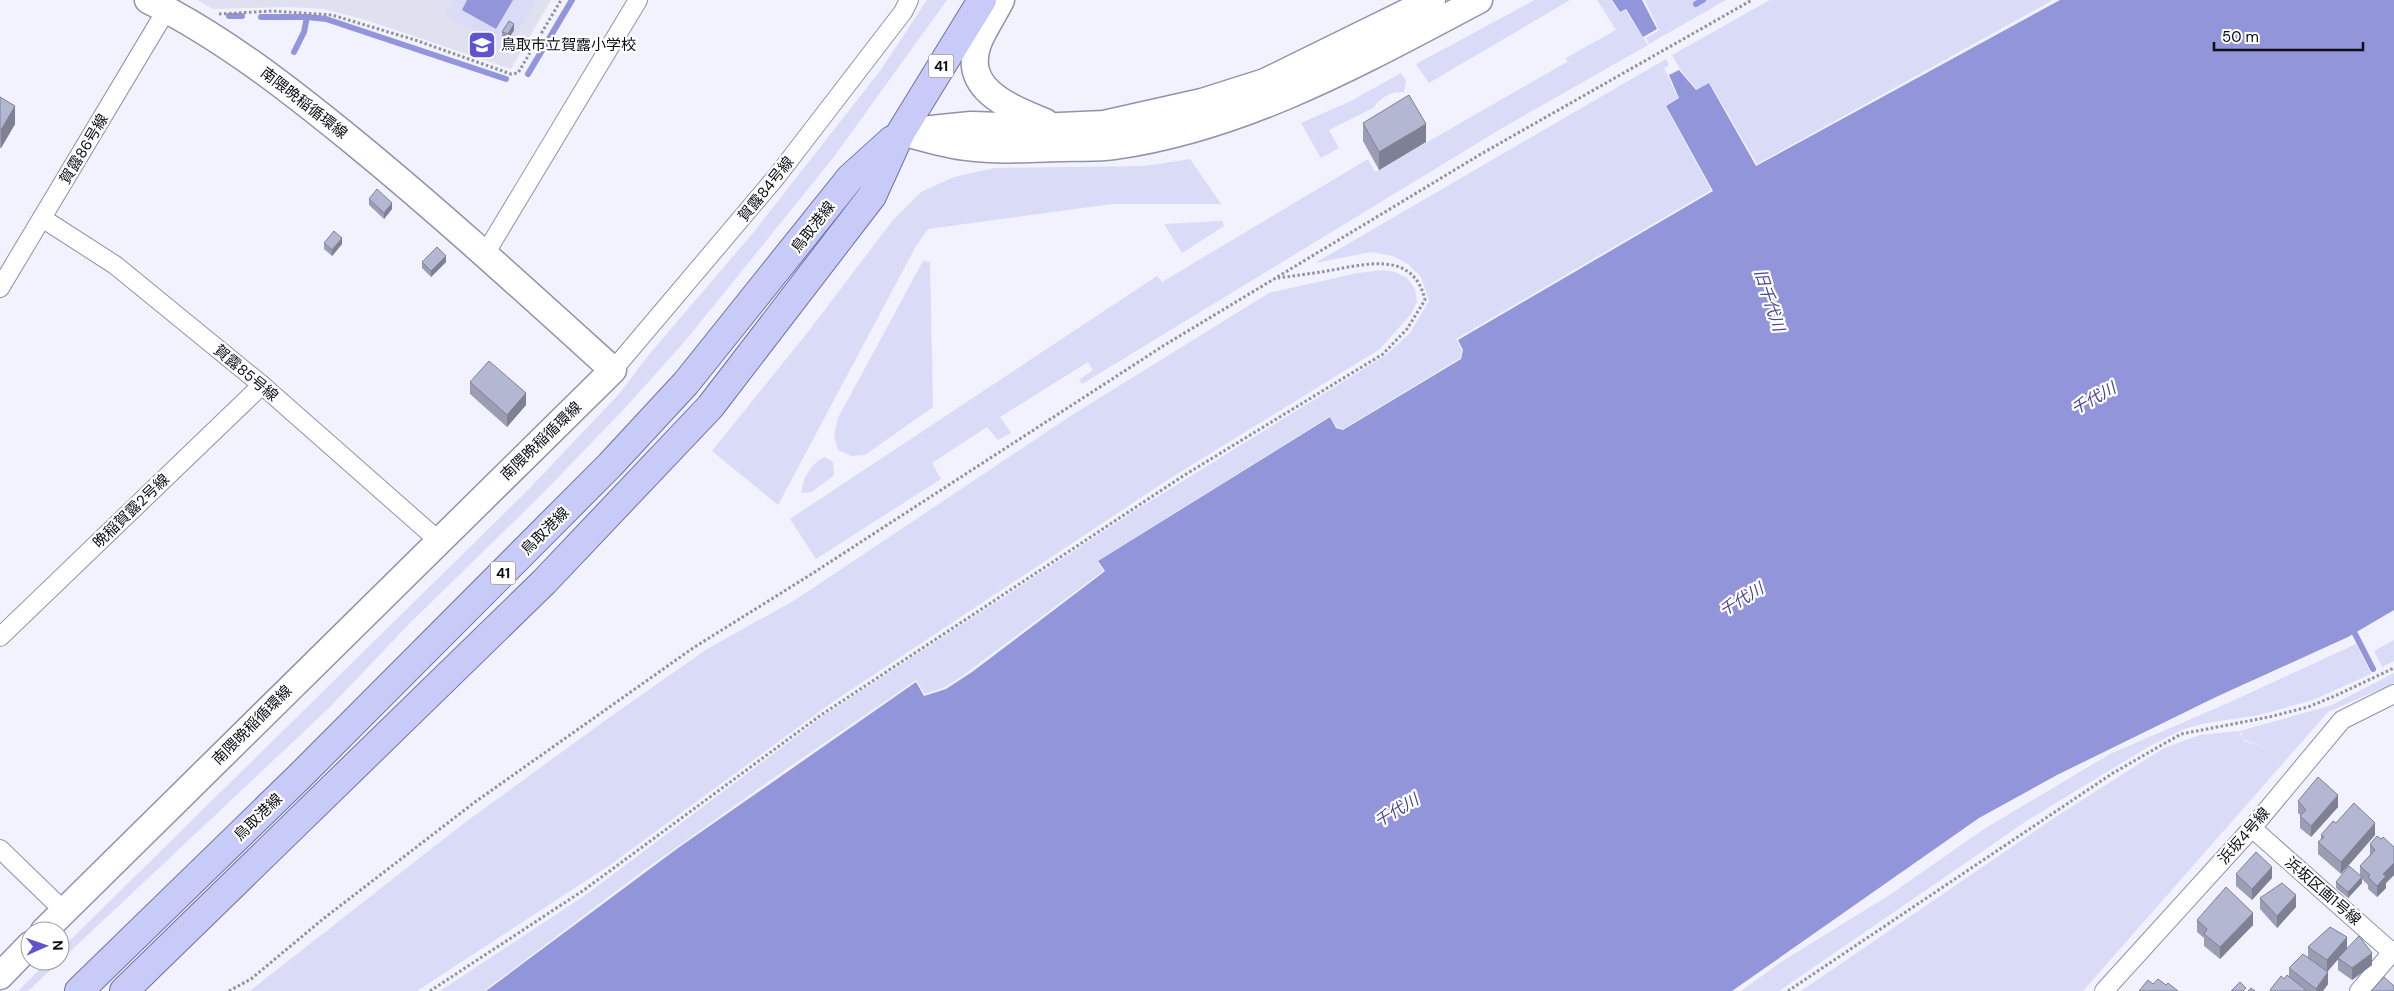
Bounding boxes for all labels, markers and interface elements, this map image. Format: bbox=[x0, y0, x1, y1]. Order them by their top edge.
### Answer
scale bar bbox=[2214, 20, 2363, 52]
text: 50 m bbox=[2222, 27, 2259, 47]
school or university icon: 鳥取市立賀露小学校 bbox=[467, 30, 497, 60]
place label: 鳥取市立賀露小学校 bbox=[501, 35, 636, 55]
road number: 41 bbox=[928, 54, 954, 78]
street label: 南隈晩稲循環線 bbox=[256, 63, 352, 143]
street label: 賀露86号線 bbox=[55, 110, 113, 188]
street label: 賀露84号線 bbox=[734, 152, 798, 226]
street label: 鳥取港線 bbox=[787, 197, 839, 257]
water label: 旧千代川 bbox=[1750, 266, 1790, 336]
street label: 賀露85号線 bbox=[210, 340, 282, 406]
water label: 千代川 bbox=[2067, 377, 2121, 419]
street label: 南隈晩稲循環線 bbox=[496, 397, 586, 485]
street label: 晩稲賀露2号線 bbox=[89, 470, 173, 552]
street label: 鳥取港線 bbox=[517, 503, 573, 559]
road number: 41 bbox=[490, 562, 516, 584]
water label: 千代川 bbox=[1715, 577, 1769, 621]
street label: 南隈晩稲循環線 bbox=[208, 681, 296, 769]
water label: 千代川 bbox=[1370, 788, 1424, 832]
street label: 鳥取港線 bbox=[229, 789, 287, 845]
street label: 浜坂4号線 bbox=[2214, 803, 2274, 869]
street label: 浜坂区画1号線 bbox=[2281, 852, 2365, 930]
north arrow bbox=[20, 921, 70, 971]
text: N bbox=[49, 940, 67, 951]

